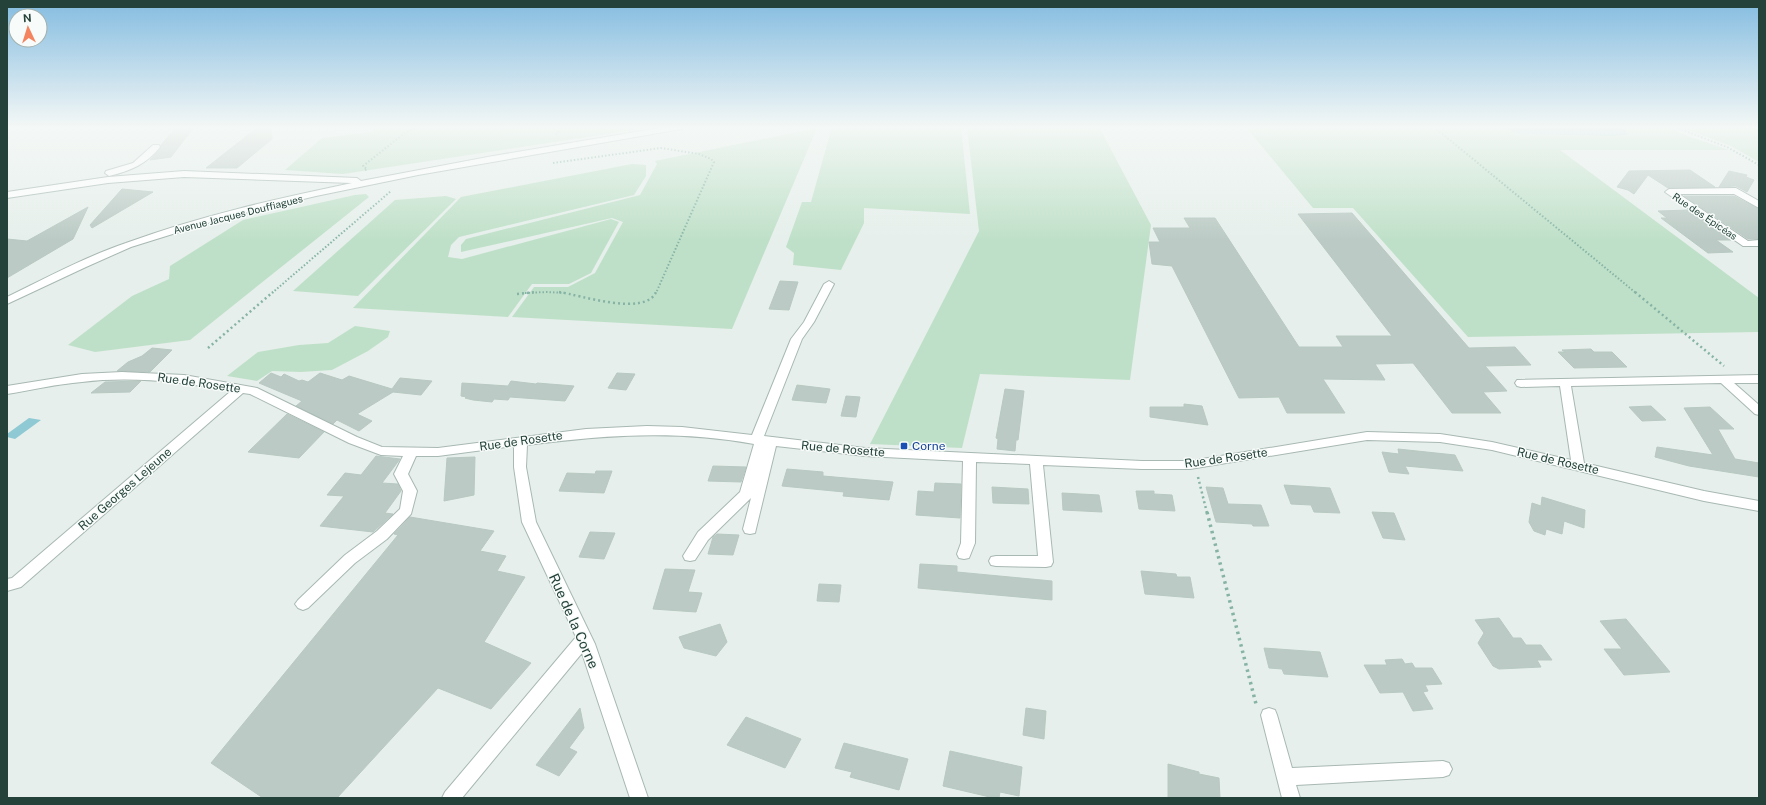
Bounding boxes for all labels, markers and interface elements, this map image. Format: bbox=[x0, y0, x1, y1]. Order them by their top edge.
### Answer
north arrow bbox=[8, 8, 48, 48]
text: N bbox=[23, 12, 32, 24]
street label: Rue des Épicéas bbox=[1670, 190, 1740, 242]
street label: Avenue Jacques Douffiagues bbox=[172, 192, 304, 236]
street label: Rue de Rosette bbox=[156, 370, 242, 396]
street label: Rue de Rosette bbox=[478, 428, 564, 454]
street label: Rue de Rosette bbox=[801, 438, 886, 460]
place label: Corne bbox=[912, 439, 946, 453]
marker: Corne bbox=[899, 441, 909, 451]
street label: Rue Georges Lejeune bbox=[76, 445, 175, 533]
street label: Rue de Rosette bbox=[1183, 445, 1269, 471]
street label: Rue de Rosette bbox=[1516, 445, 1601, 477]
street label: Rue de la Corne bbox=[546, 571, 602, 671]

